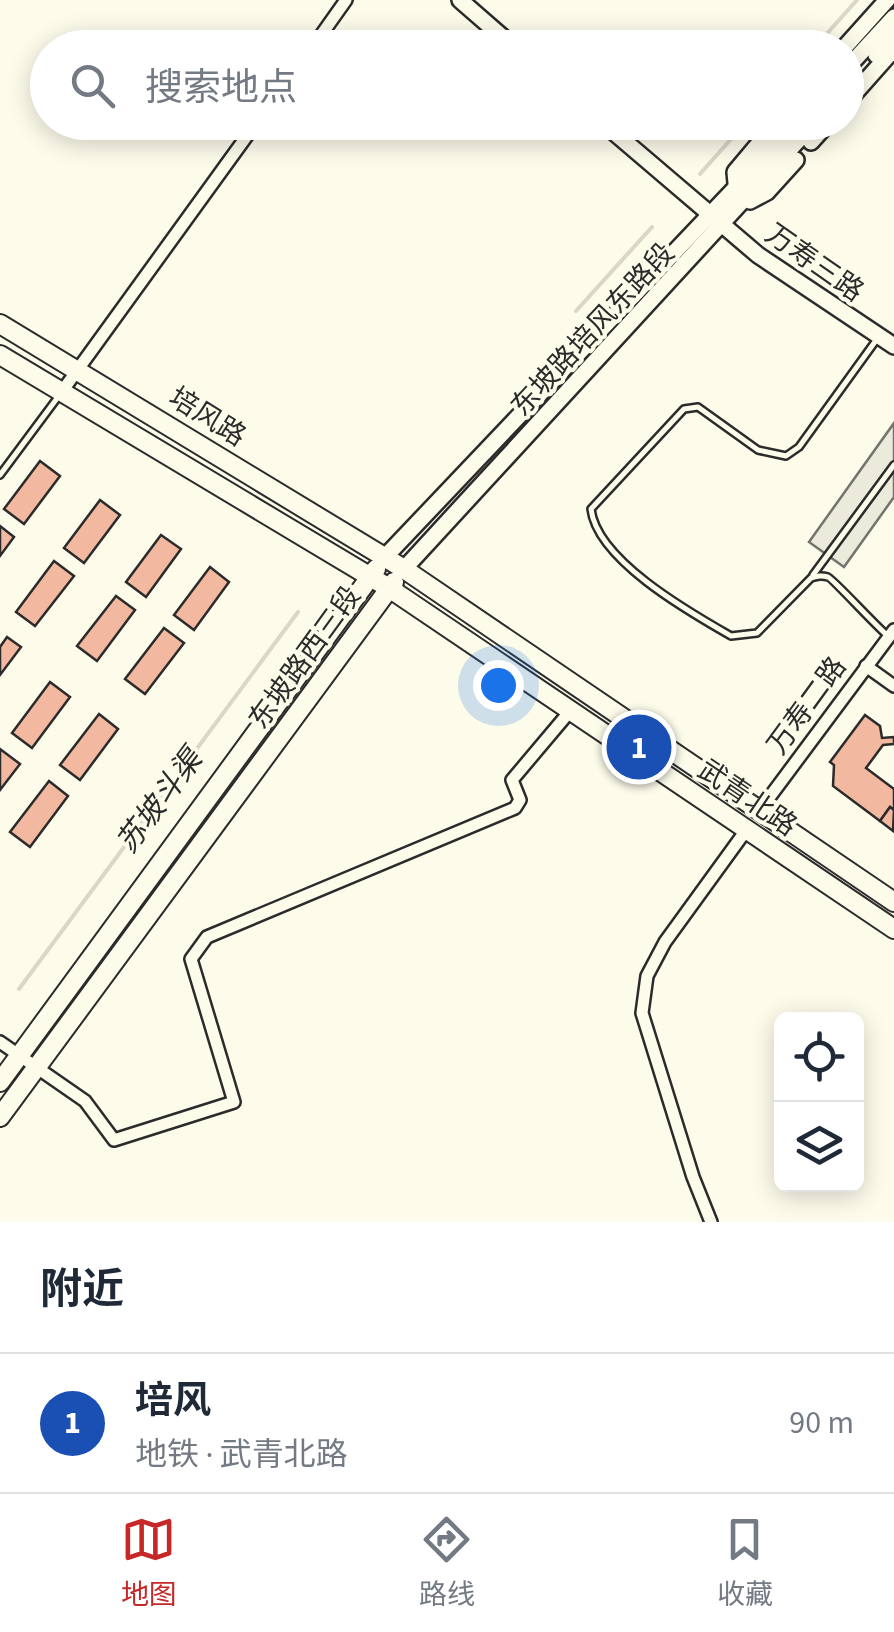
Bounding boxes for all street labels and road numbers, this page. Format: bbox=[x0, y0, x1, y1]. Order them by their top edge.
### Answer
street label: 万寿三路 bbox=[757, 214, 872, 311]
street label: 东坡路培风东路段 bbox=[502, 234, 684, 425]
street label: 培风路 bbox=[161, 378, 254, 456]
street label: 东坡路西三段 bbox=[239, 578, 370, 737]
street label: 万寿二路 bbox=[758, 649, 856, 763]
street label: 武青北路 bbox=[690, 750, 805, 846]

